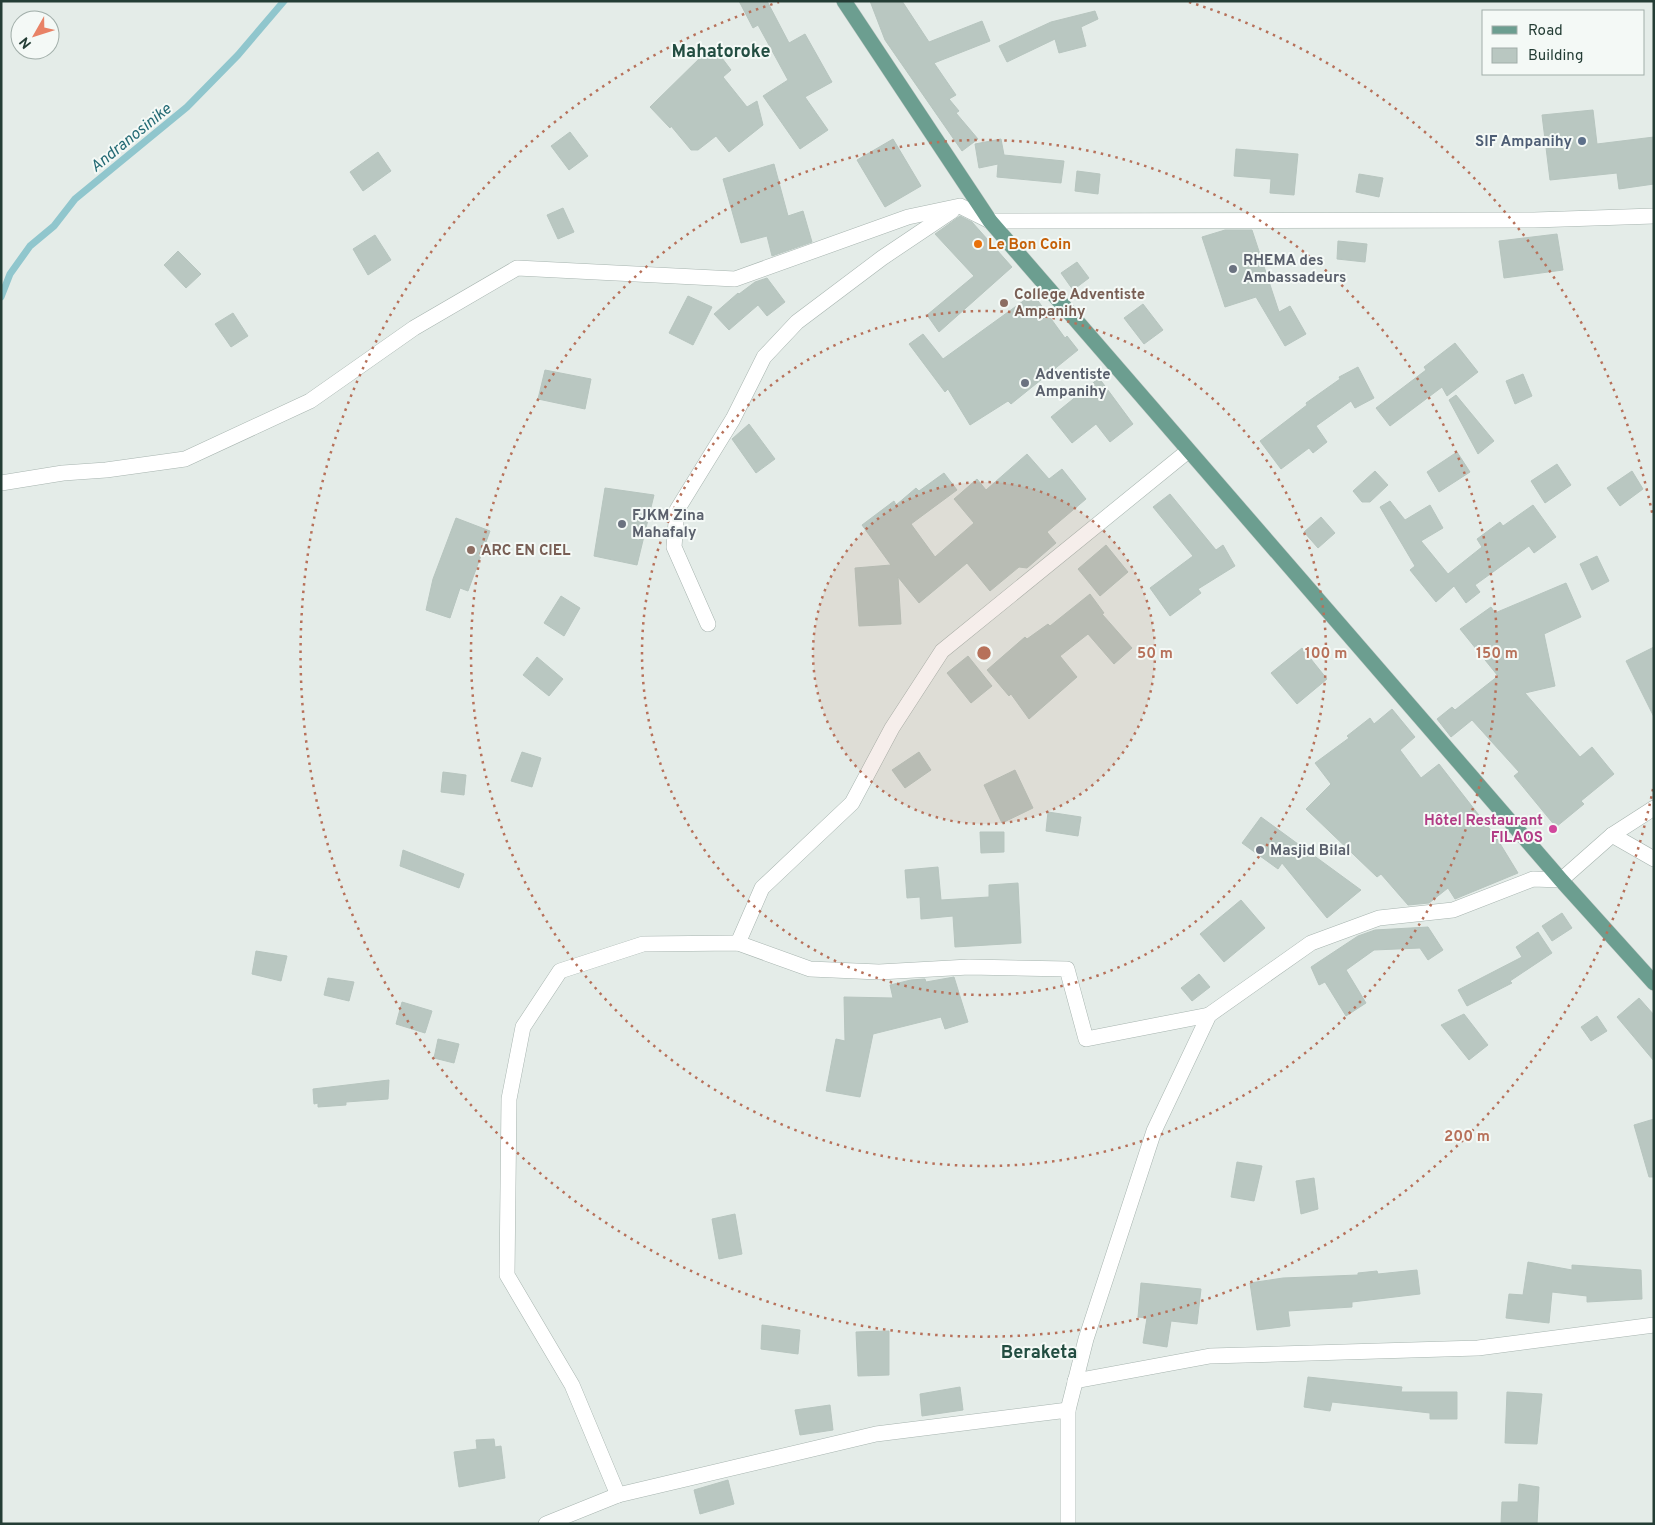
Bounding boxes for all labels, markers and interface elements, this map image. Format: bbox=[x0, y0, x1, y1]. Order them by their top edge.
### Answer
north arrow bbox=[10, 10, 60, 60]
legend bbox=[1482, 10, 1645, 75]
text: Road bbox=[1528, 22, 1563, 41]
text: N bbox=[16, 33, 36, 51]
district label: Mahatoroke bbox=[672, 41, 770, 64]
text: Building bbox=[1528, 47, 1583, 66]
water label: Andranosinike bbox=[87, 99, 176, 177]
place label: SIF Ampanihy bbox=[1475, 133, 1572, 152]
marker: SIF Ampanihy bbox=[1576, 135, 1588, 147]
place label: Le Bon Coin bbox=[988, 236, 1071, 255]
marker: Le Bon Coin bbox=[972, 238, 984, 250]
place label: RHEMA des Ambassadeurs bbox=[1243, 252, 1346, 288]
marker: RHEMA des Ambassadeurs bbox=[1227, 263, 1239, 275]
place label: College Adventiste Ampanihy bbox=[1014, 286, 1145, 322]
marker: College Adventiste Ampanihy bbox=[998, 297, 1010, 309]
place label: Adventiste Ampanihy bbox=[1035, 366, 1111, 402]
marker: Adventiste Ampanihy bbox=[1019, 377, 1031, 389]
place label: FJKM Zina Mahafaly bbox=[632, 507, 704, 543]
marker: FJKM Zina Mahafaly bbox=[616, 518, 628, 530]
place label: ARC EN CIEL bbox=[481, 542, 571, 561]
marker: ARC EN CIEL bbox=[465, 544, 477, 556]
centre of rings bbox=[975, 644, 993, 662]
text: 50 m bbox=[1137, 645, 1173, 664]
text: 100 m bbox=[1305, 645, 1347, 664]
text: 150 m bbox=[1476, 645, 1518, 664]
place label: Hôtel Restaurant FILAOS bbox=[1424, 812, 1543, 848]
marker: Hôtel Restaurant FILAOS bbox=[1547, 823, 1559, 835]
place label: Masjid Bilal bbox=[1270, 842, 1350, 861]
marker: Masjid Bilal bbox=[1254, 844, 1266, 856]
text: 200 m bbox=[1444, 1128, 1490, 1147]
district label: Beraketa bbox=[1001, 1342, 1077, 1365]

